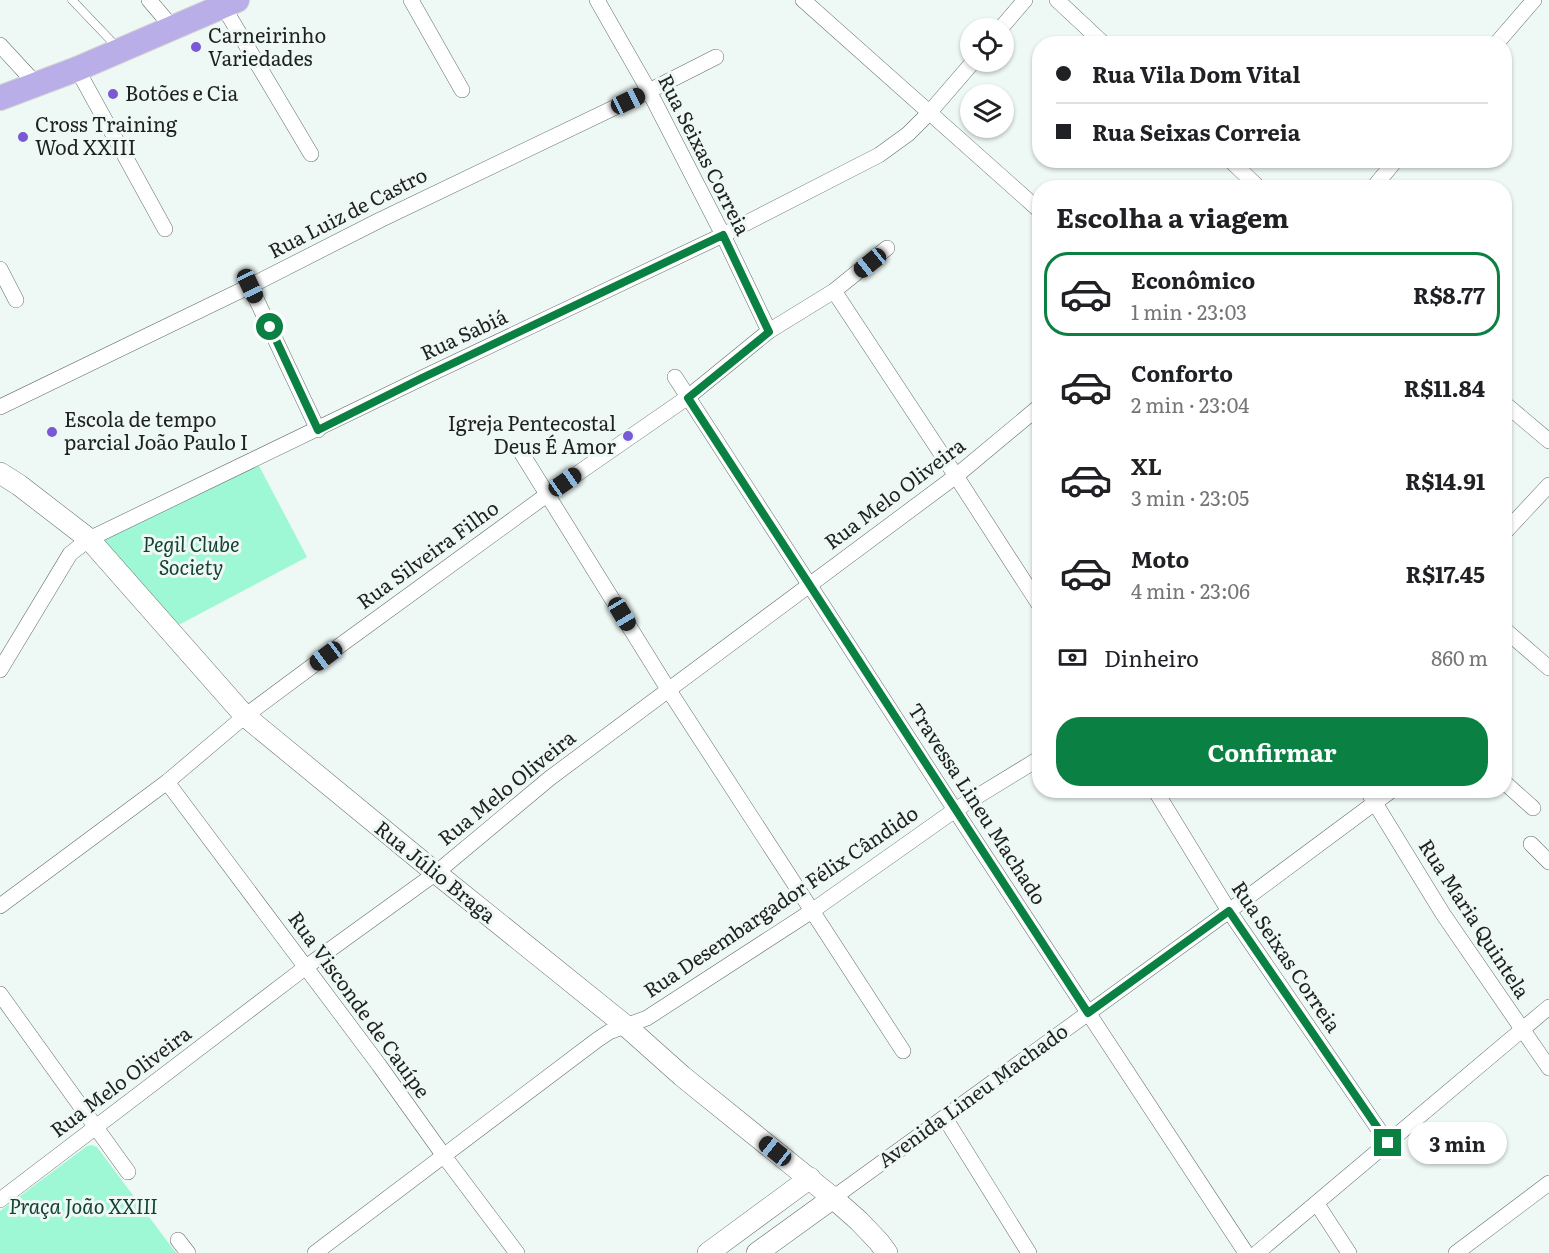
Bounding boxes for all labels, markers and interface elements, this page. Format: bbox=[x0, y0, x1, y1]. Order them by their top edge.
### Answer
map controls bbox=[960, 18, 1014, 138]
button: locate bbox=[960, 18, 1014, 72]
place label: Carneirinho Variedades bbox=[208, 19, 326, 72]
marker: Carneirinho Variedades bbox=[189, 40, 203, 54]
text: Rua Vila Dom Vital bbox=[1092, 57, 1300, 90]
street label: Rua Seixas Correia bbox=[652, 68, 759, 240]
place label: Botões e Cia bbox=[125, 77, 238, 107]
button: layers bbox=[960, 84, 1014, 138]
car bbox=[608, 85, 648, 117]
marker: Botões e Cia bbox=[106, 87, 120, 101]
place label: Cross Training Wod XXIII bbox=[35, 108, 178, 161]
text: Rua Seixas Correia bbox=[1092, 115, 1301, 148]
marker: Cross Training Wod XXIII bbox=[16, 130, 30, 144]
street label: Rua Luiz de Castro bbox=[262, 158, 432, 264]
text: Escolha a viagem bbox=[1056, 196, 1289, 236]
car bbox=[850, 245, 890, 281]
text: Econômico bbox=[1131, 263, 1255, 296]
car bbox=[234, 266, 266, 306]
icon: car bbox=[1059, 267, 1113, 321]
text: R$8.77 bbox=[1413, 278, 1485, 311]
text: 1 min · 23:03 bbox=[1131, 296, 1247, 326]
street label: Rua Sabiá bbox=[415, 300, 512, 366]
route start bbox=[256, 313, 283, 340]
text: Conforto bbox=[1131, 356, 1233, 389]
icon: car bbox=[1059, 360, 1113, 414]
text: R$11.84 bbox=[1404, 371, 1485, 404]
text: 2 min · 23:04 bbox=[1131, 389, 1249, 419]
place label: Escola de tempo parcial João Paulo I bbox=[64, 403, 248, 456]
place label: Igreja Pentecostal Deus É Amor bbox=[448, 407, 617, 460]
marker: Escola de tempo parcial João Paulo I bbox=[45, 425, 59, 439]
marker: Igreja Pentecostal Deus É Amor bbox=[621, 429, 635, 443]
street label: Rua Melo Oliveira bbox=[817, 429, 971, 555]
text: XL bbox=[1131, 449, 1162, 482]
icon: car bbox=[1059, 453, 1113, 507]
car bbox=[545, 464, 585, 500]
text: R$14.91 bbox=[1405, 464, 1485, 497]
text: 3 min · 23:05 bbox=[1131, 482, 1249, 512]
street label: Rua Silveira Filho bbox=[350, 492, 504, 615]
park label: Pegil Clube Society bbox=[142, 528, 240, 581]
text: Moto bbox=[1131, 542, 1189, 575]
icon: car bbox=[1059, 546, 1113, 600]
text: R$17.45 bbox=[1406, 557, 1485, 590]
text: 4 min · 23:06 bbox=[1131, 575, 1250, 605]
car bbox=[605, 594, 639, 634]
car bbox=[306, 638, 346, 674]
icon: cash bbox=[1056, 641, 1089, 674]
text: Dinheiro bbox=[1104, 641, 1199, 674]
text: 860 m bbox=[1431, 642, 1488, 672]
street label: Travessa Lineu Machado bbox=[902, 696, 1055, 910]
button: Confirmar bbox=[1056, 717, 1488, 786]
street label: Rua Melo Oliveira bbox=[430, 721, 581, 851]
street label: Rua Desembargador Félix Cândido bbox=[636, 797, 923, 1004]
street label: Rua Júlio Braga bbox=[369, 812, 504, 929]
street label: Rua Maria Quintela bbox=[1413, 832, 1539, 1004]
street label: Rua Seixas Correia bbox=[1226, 874, 1350, 1038]
street label: Rua Visconde de Cauípe bbox=[282, 904, 439, 1104]
street label: Avenida Lineu Machado bbox=[871, 1015, 1073, 1174]
street label: Rua Melo Oliveira bbox=[43, 1017, 197, 1143]
callout: 3 min bbox=[1409, 1122, 1508, 1164]
text: 3 min bbox=[1429, 1128, 1486, 1158]
route end bbox=[1374, 1129, 1401, 1156]
car bbox=[755, 1133, 795, 1169]
park label: Praça João XXIII bbox=[9, 1190, 157, 1220]

